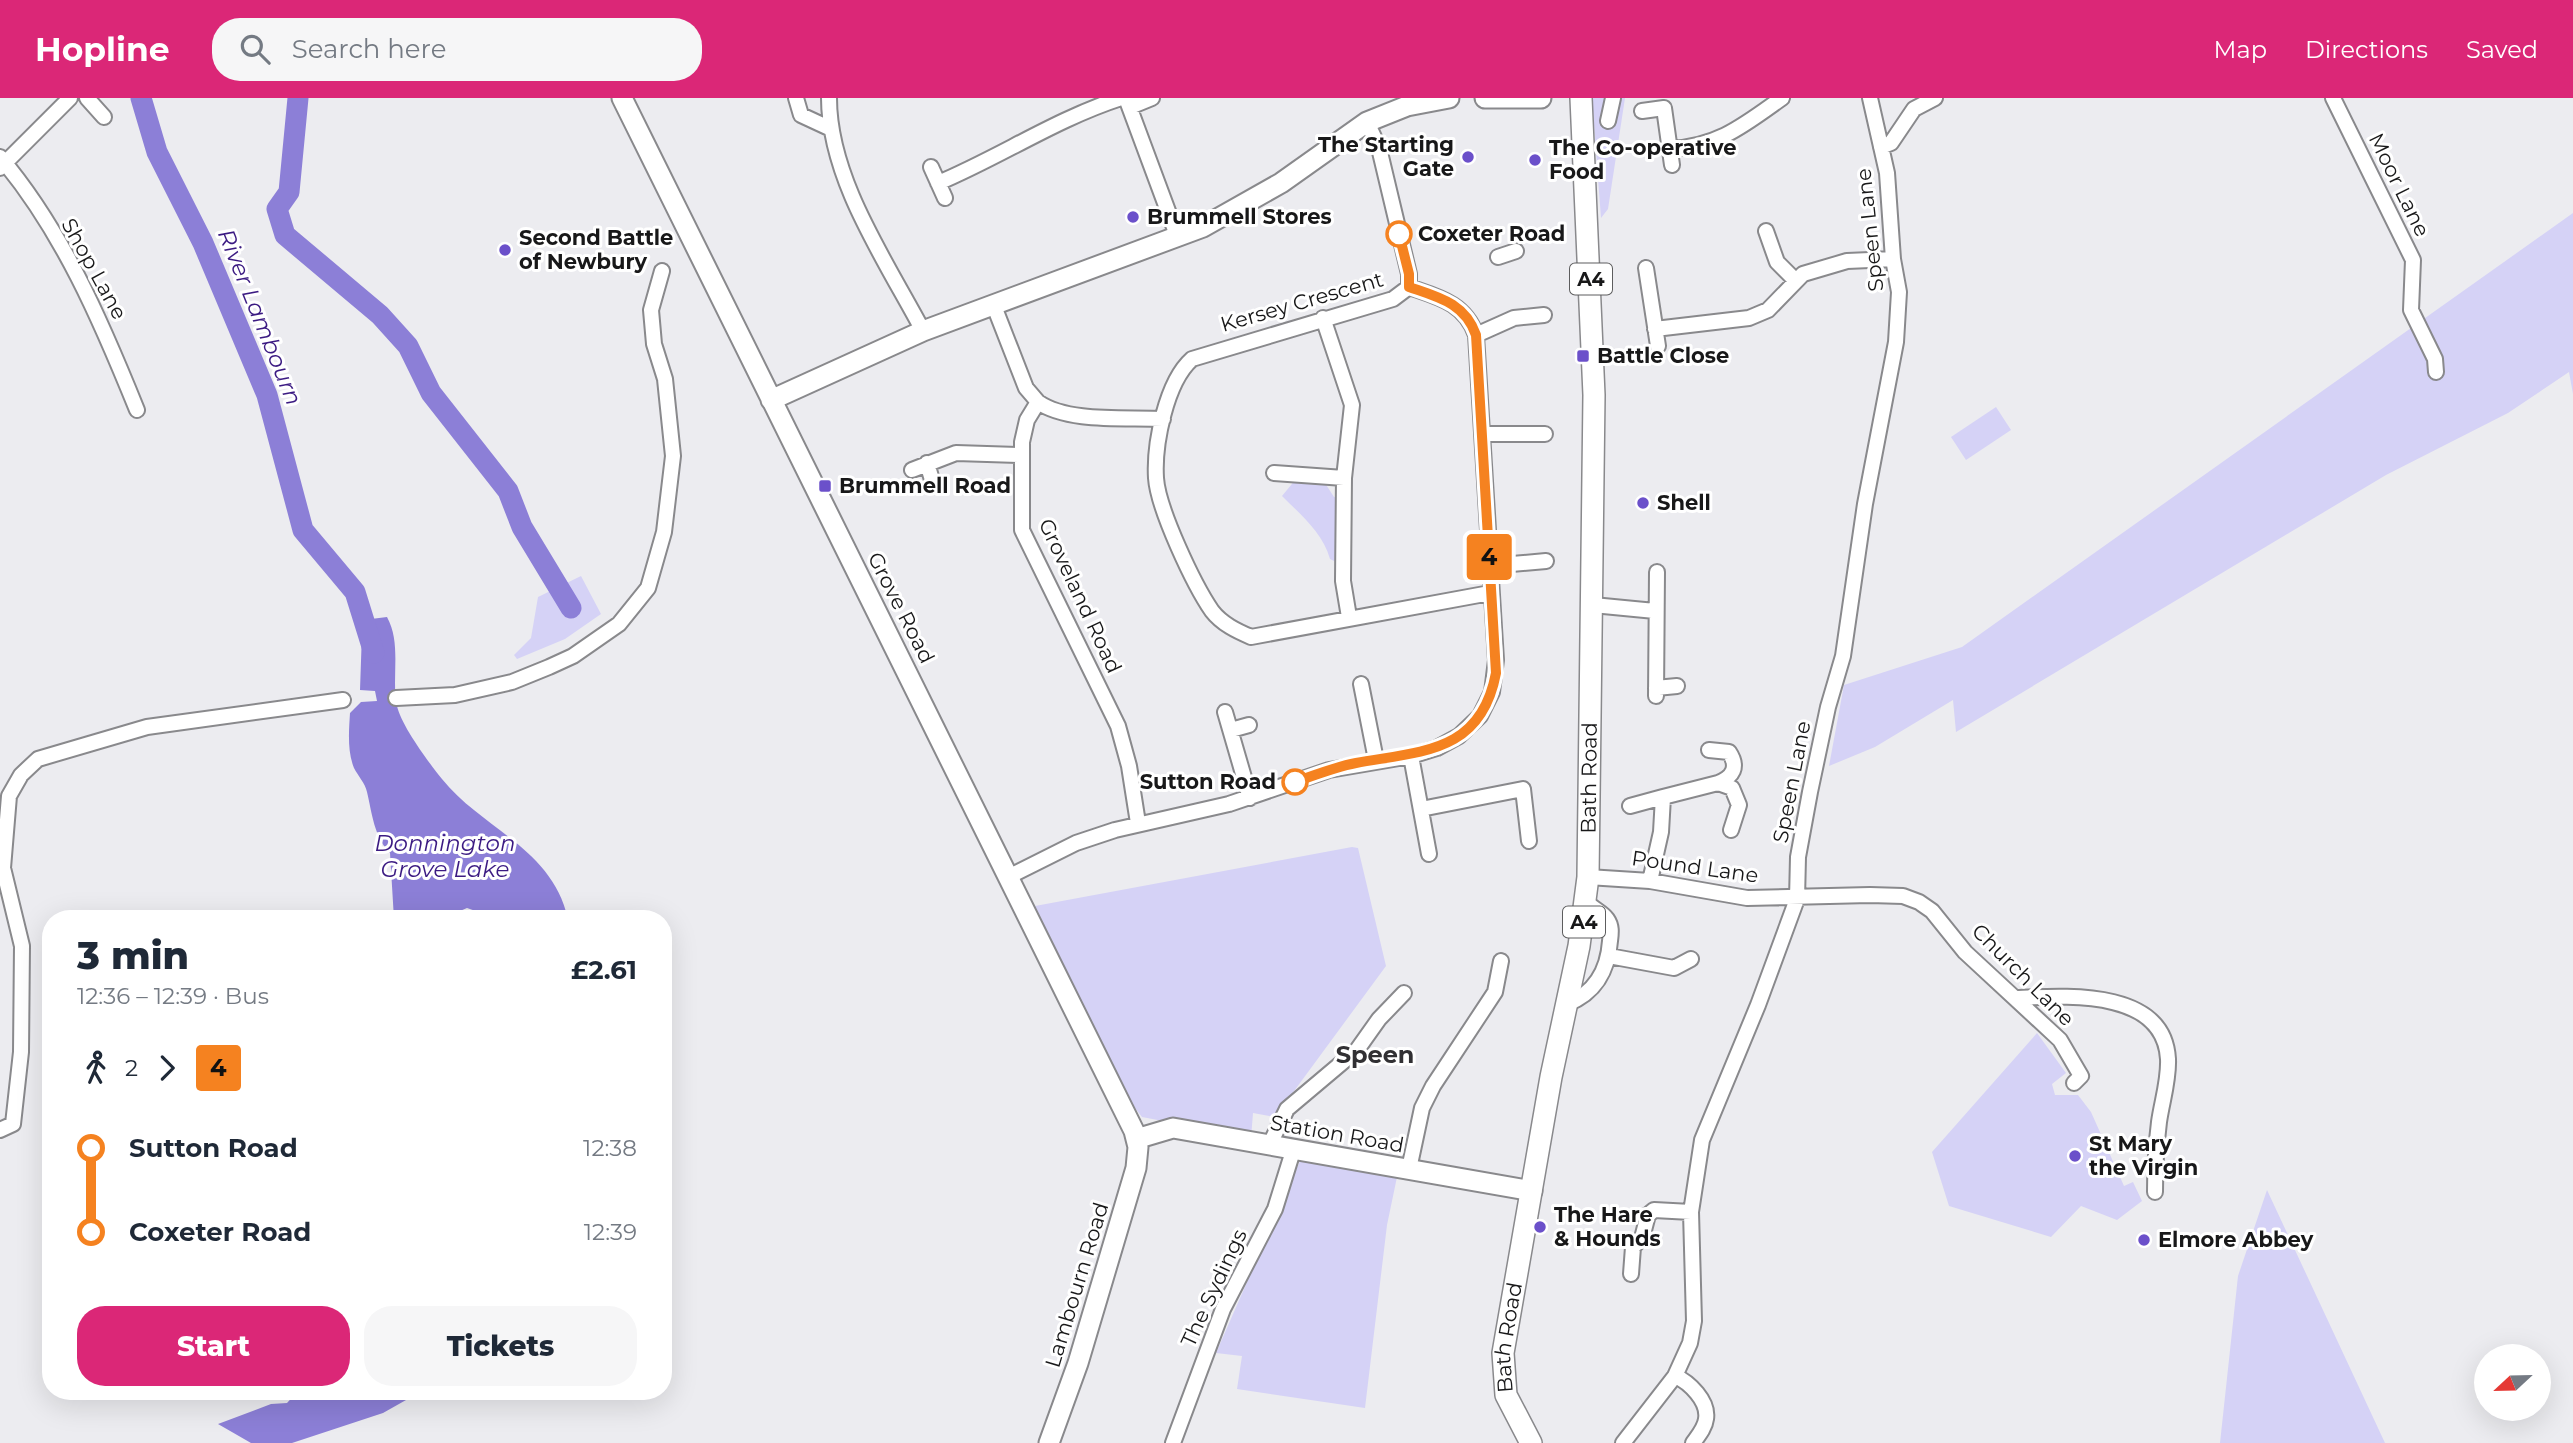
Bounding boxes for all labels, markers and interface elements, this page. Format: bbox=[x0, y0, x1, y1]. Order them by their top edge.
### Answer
search box bbox=[212, 18, 702, 81]
text: Hopline bbox=[35, 29, 170, 69]
icon: search bbox=[236, 30, 274, 68]
text: Search here bbox=[292, 33, 446, 65]
text: Map bbox=[2214, 35, 2267, 64]
text: Directions bbox=[2305, 35, 2428, 64]
text: Saved bbox=[2466, 35, 2538, 64]
street label: Moor Lane bbox=[2364, 129, 2435, 241]
place label: The Starting Gate bbox=[1318, 132, 1454, 181]
place label: The Co-operative Food bbox=[1549, 135, 1737, 184]
marker: The Starting Gate bbox=[1460, 149, 1476, 165]
marker: The Co-operative Food bbox=[1527, 152, 1543, 168]
street label: Speen Lane bbox=[1851, 167, 1888, 293]
place label: Brummell Stores bbox=[1147, 204, 1332, 229]
marker: Brummell Stores bbox=[1125, 209, 1141, 225]
street label: Shop Lane bbox=[56, 214, 132, 324]
marker: Coxeter Road bbox=[1386, 221, 1412, 247]
place label: Coxeter Road bbox=[1418, 221, 1565, 246]
water label: River Lambourn bbox=[212, 225, 308, 409]
place label: Second Battle of Newbury bbox=[519, 225, 673, 274]
marker: Second Battle of Newbury bbox=[497, 242, 513, 258]
road number: A4 bbox=[1570, 264, 1612, 294]
street label: Kersey Crescent bbox=[1218, 266, 1386, 337]
place label: Battle Close bbox=[1597, 343, 1729, 368]
marker: Battle Close bbox=[1575, 348, 1591, 364]
place label: Brummell Road bbox=[839, 473, 1011, 498]
marker: Brummell Road bbox=[817, 478, 833, 494]
place label: Shell bbox=[1657, 490, 1711, 515]
marker: Shell bbox=[1635, 495, 1651, 511]
street label: Groveland Road bbox=[1034, 514, 1127, 677]
line badge: 4 bbox=[1466, 534, 1512, 580]
text: 4 bbox=[1481, 542, 1497, 571]
street label: Grove Road bbox=[863, 548, 940, 668]
street label: Speen Lane bbox=[1767, 719, 1816, 845]
street label: Bath Road bbox=[1576, 722, 1602, 834]
place label: Sutton Road bbox=[1140, 769, 1276, 794]
marker: Sutton Road bbox=[1282, 769, 1308, 795]
water label: Donnington Grove Lake bbox=[375, 829, 515, 883]
street label: Pound Lane bbox=[1630, 845, 1760, 888]
road number: A4 bbox=[1563, 906, 1605, 937]
street label: Church Lane bbox=[1967, 918, 2080, 1031]
text: 3 min bbox=[77, 932, 189, 979]
text: £2.61 bbox=[571, 954, 637, 986]
text: 12:36 – 12:39 · Bus bbox=[77, 982, 269, 1010]
district label: Speen bbox=[1336, 1040, 1414, 1069]
icon: walk bbox=[77, 1049, 115, 1087]
icon: forward bbox=[148, 1049, 186, 1087]
text: 4 bbox=[210, 1053, 227, 1082]
text: 2 bbox=[125, 1054, 138, 1082]
street label: Station Road bbox=[1268, 1109, 1406, 1158]
place label: St Mary the Virgin bbox=[2089, 1131, 2198, 1180]
text: Sutton Road bbox=[129, 1132, 298, 1164]
text: 12:38 bbox=[583, 1134, 637, 1162]
marker: St Mary the Virgin bbox=[2067, 1148, 2083, 1164]
street label: Lambourn Road bbox=[1040, 1199, 1114, 1370]
place label: The Hare & Hounds bbox=[1554, 1202, 1661, 1251]
text: Coxeter Road bbox=[129, 1216, 311, 1248]
text: 12:39 bbox=[584, 1218, 637, 1246]
marker: The Hare & Hounds bbox=[1532, 1219, 1548, 1235]
street label: The Sydings bbox=[1175, 1225, 1252, 1351]
place label: Elmore Abbey bbox=[2158, 1227, 2314, 1252]
marker: Elmore Abbey bbox=[2136, 1232, 2152, 1248]
street label: Bath Road bbox=[1490, 1280, 1527, 1394]
button: Start bbox=[77, 1306, 350, 1386]
button: Tickets bbox=[364, 1306, 637, 1386]
north arrow bbox=[2474, 1344, 2552, 1421]
map controls bbox=[2474, 1344, 2551, 1421]

